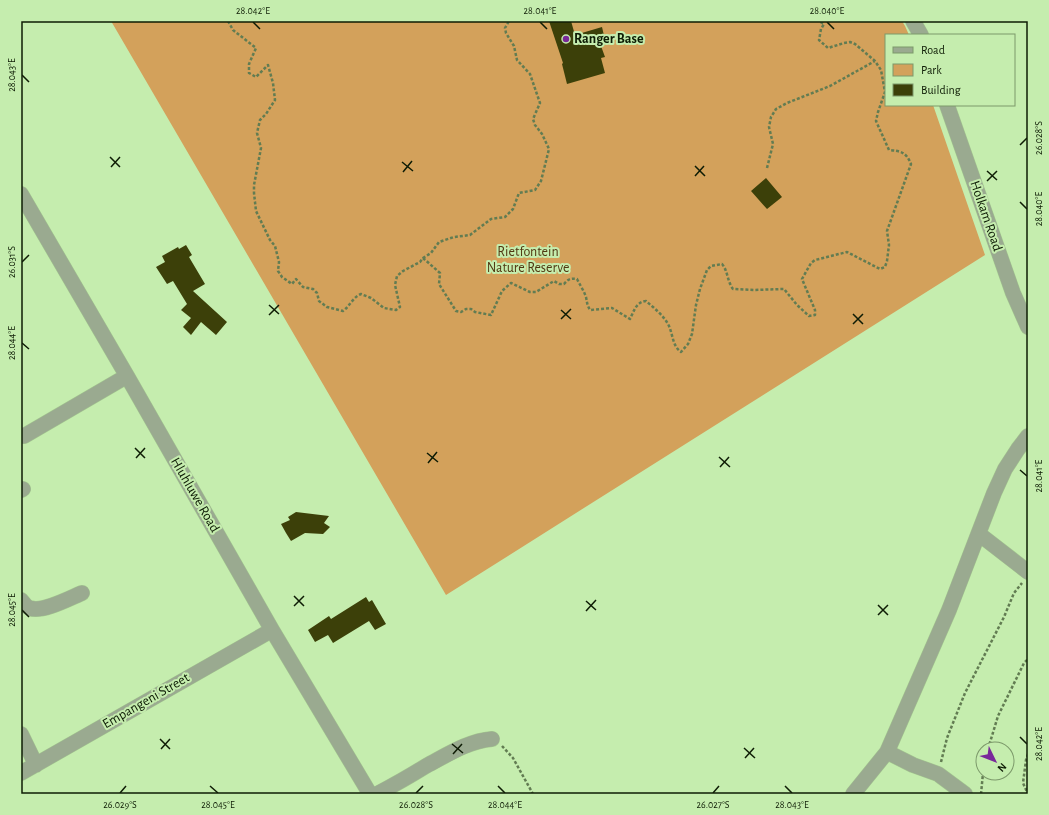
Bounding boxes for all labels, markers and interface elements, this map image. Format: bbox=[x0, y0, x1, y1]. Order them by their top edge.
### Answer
text: 28.042°E bbox=[236, 6, 270, 16]
text: 28.041°E bbox=[524, 6, 557, 16]
text: 28.040°E bbox=[810, 6, 845, 16]
place label: Ranger Base bbox=[574, 32, 644, 46]
marker: Ranger Base bbox=[561, 34, 571, 44]
legend bbox=[885, 34, 1015, 106]
text: Road bbox=[921, 44, 945, 56]
text: 28.043°E bbox=[7, 58, 17, 92]
text: Park bbox=[921, 64, 942, 76]
text: Building bbox=[921, 84, 961, 96]
text: 26.028°S bbox=[1034, 121, 1044, 155]
street label: Holkam Road bbox=[967, 179, 1005, 253]
text: 28.040°E bbox=[1034, 191, 1044, 226]
park label: Rietfontein Nature Reserve bbox=[487, 245, 569, 275]
text: 26.031°S bbox=[7, 246, 17, 278]
text: 28.044°E bbox=[7, 326, 17, 360]
street label: Hluhluwe Road bbox=[168, 455, 222, 535]
text: 28.041°E bbox=[1034, 459, 1044, 492]
text: 28.045°E bbox=[7, 593, 17, 627]
street label: Empangeni Street bbox=[100, 670, 192, 731]
text: 28.042°E bbox=[1034, 727, 1044, 761]
north arrow bbox=[975, 741, 1015, 781]
text: N bbox=[995, 761, 1009, 774]
text: 26.029°S bbox=[103, 800, 137, 810]
text: 28.045°E bbox=[201, 800, 235, 810]
text: 26.028°S bbox=[399, 800, 433, 810]
text: 28.044°E bbox=[488, 800, 522, 810]
text: 26.027°S bbox=[696, 800, 730, 810]
text: 28.043°E bbox=[775, 800, 809, 810]

